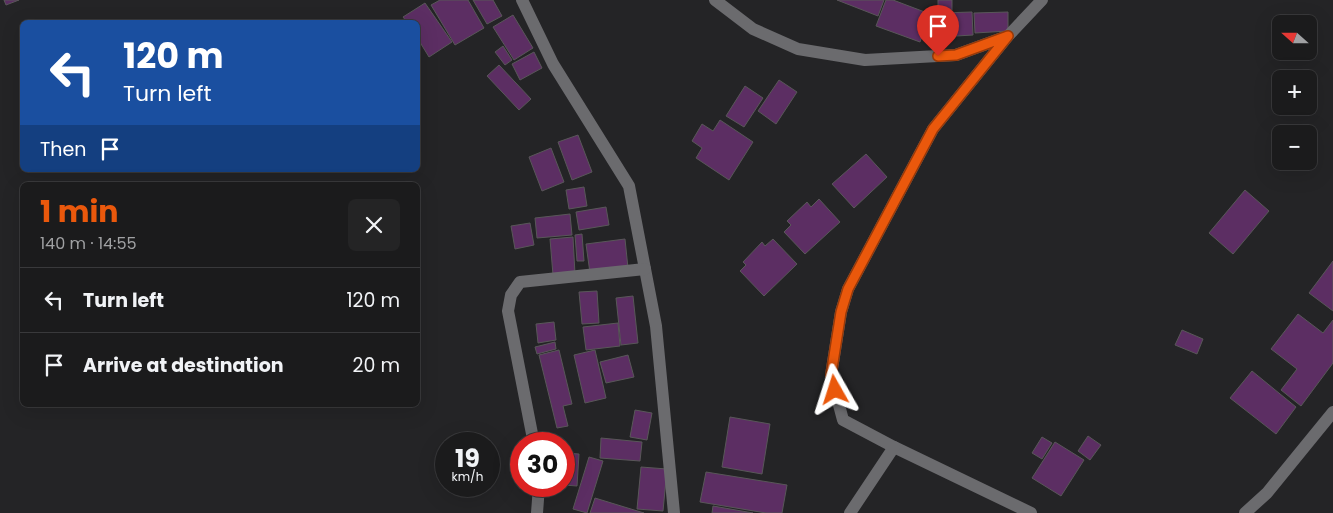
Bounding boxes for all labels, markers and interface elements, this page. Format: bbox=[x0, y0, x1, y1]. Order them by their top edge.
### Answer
pin bbox=[917, 5, 959, 56]
icon: arrive bbox=[924, 12, 952, 40]
north arrow bbox=[1272, 15, 1318, 60]
map controls bbox=[1272, 15, 1317, 170]
text: 120 m bbox=[123, 31, 223, 80]
icon: left bbox=[40, 40, 105, 105]
button: + bbox=[1272, 70, 1317, 115]
text: Turn left bbox=[123, 78, 211, 109]
button: − bbox=[1272, 125, 1317, 170]
icon: arrive bbox=[96, 135, 124, 163]
text: Then bbox=[40, 136, 86, 163]
text: 1 min bbox=[40, 190, 118, 233]
button: close bbox=[348, 199, 400, 251]
text: 140 m · 14:55 bbox=[40, 232, 137, 255]
icon: left bbox=[40, 286, 68, 314]
text: Turn left bbox=[83, 287, 164, 314]
text: 120 m bbox=[346, 287, 400, 314]
icon: arrive bbox=[40, 351, 68, 379]
text: Arrive at destination bbox=[83, 352, 284, 379]
text: 20 m bbox=[352, 352, 400, 379]
position arrow bbox=[808, 363, 860, 415]
speed limit sign: 30 bbox=[510, 432, 575, 497]
text: 19 bbox=[455, 441, 480, 476]
text: km/h bbox=[452, 468, 483, 485]

